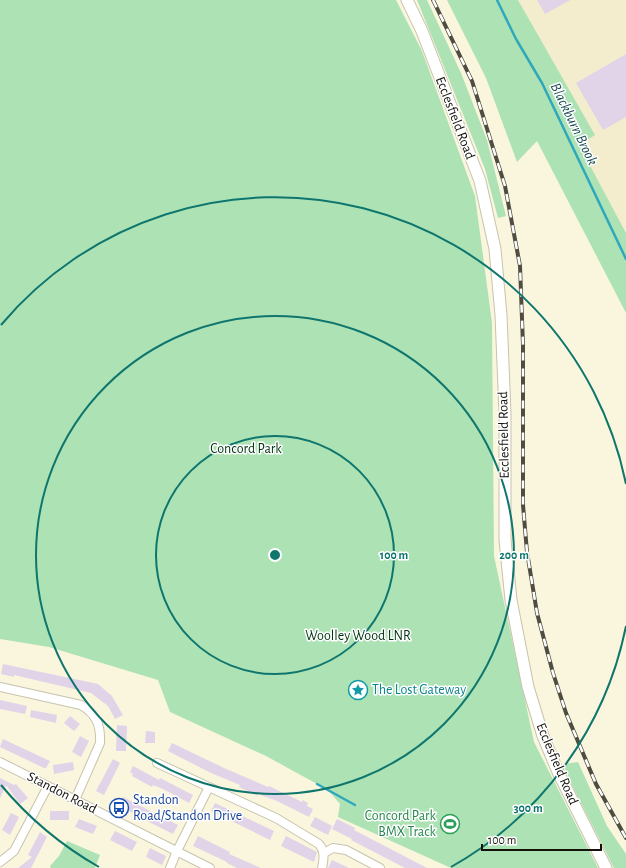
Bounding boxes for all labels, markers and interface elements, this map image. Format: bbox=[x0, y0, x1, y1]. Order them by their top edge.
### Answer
street label: Ecclesfield Road bbox=[433, 75, 477, 161]
water label: Blackburn Brook bbox=[548, 81, 600, 167]
street label: Ecclesfield Road bbox=[496, 391, 512, 479]
park label: Concord Park bbox=[210, 442, 282, 456]
centre of rings bbox=[268, 548, 282, 562]
text: 100 m bbox=[380, 549, 408, 561]
text: 200 m bbox=[499, 549, 529, 561]
park label: Woolley Wood LNR bbox=[305, 629, 411, 643]
place icon: The Lost Gateway bbox=[347, 679, 369, 701]
place label: The Lost Gateway bbox=[372, 683, 466, 697]
street label: Ecclesfield Road bbox=[533, 721, 581, 807]
street label: Standon Road bbox=[25, 770, 99, 816]
place label: Standon Road/Standon Drive bbox=[133, 793, 242, 823]
bus stop icon: Standon Road/Standon Drive bbox=[108, 797, 130, 819]
text: 300 m bbox=[513, 802, 543, 814]
place label: Concord Park BMX Track bbox=[365, 809, 437, 839]
sports icon: Concord Park BMX Track bbox=[439, 813, 461, 835]
scale bar bbox=[482, 826, 601, 852]
text: 100 m bbox=[488, 834, 516, 846]

